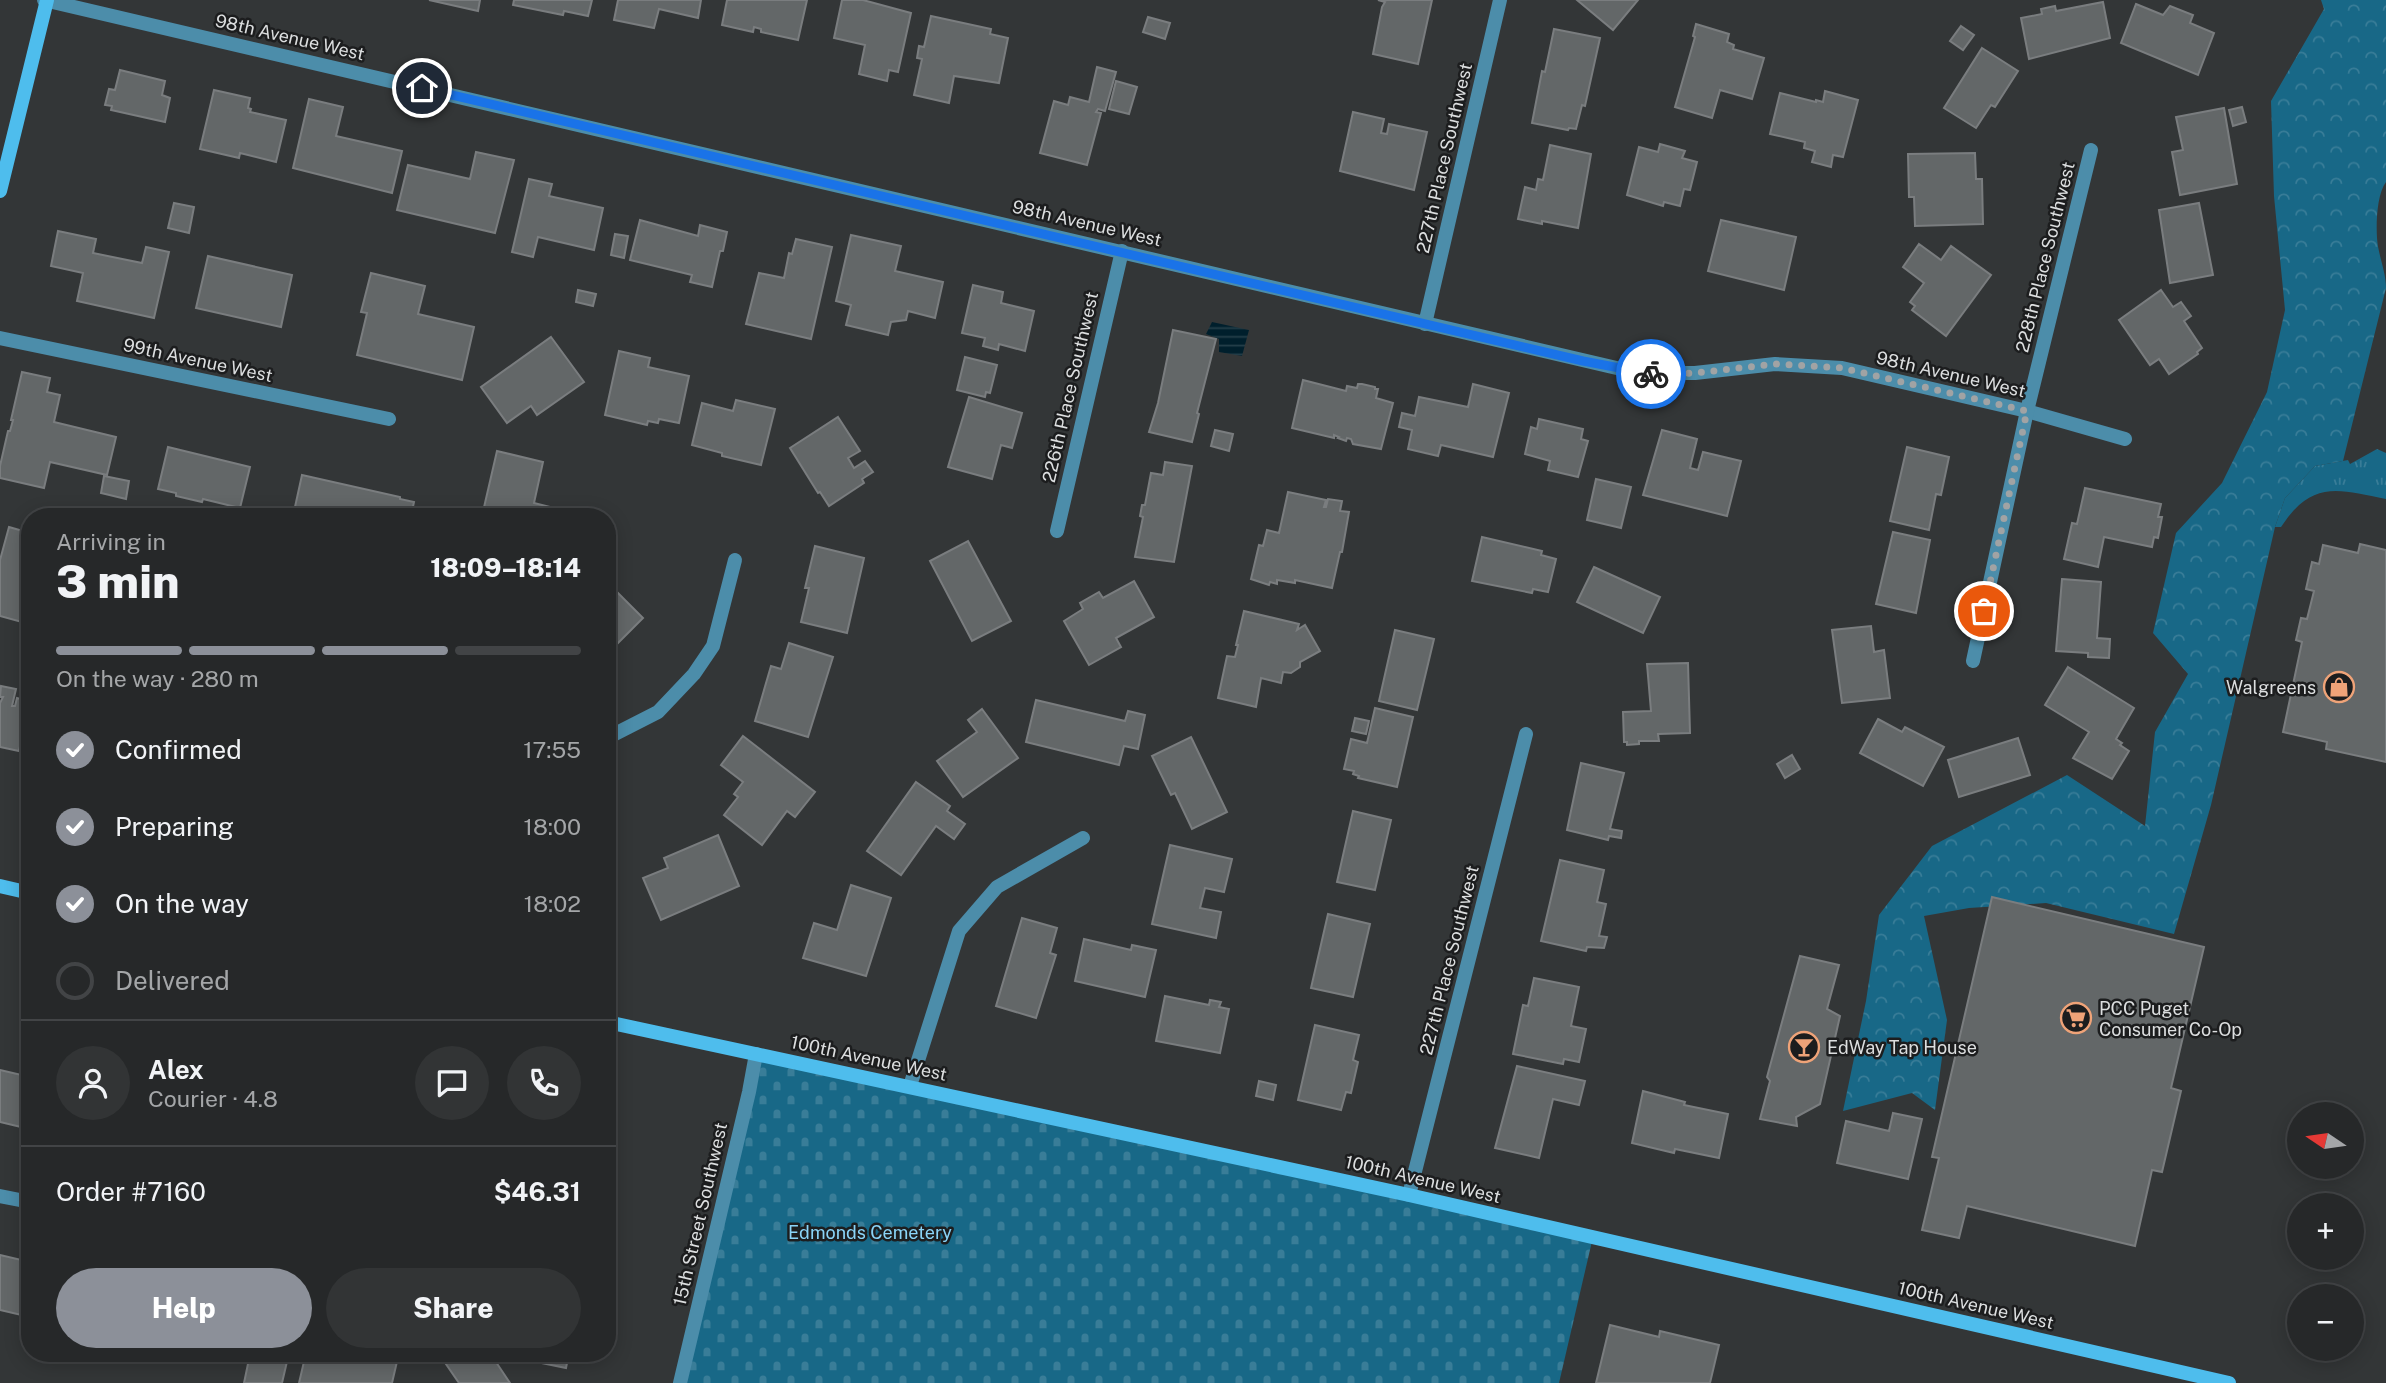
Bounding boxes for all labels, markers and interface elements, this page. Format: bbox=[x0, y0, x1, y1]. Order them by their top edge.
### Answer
street label: 98th Avenue West bbox=[213, 10, 367, 64]
pin bbox=[392, 58, 452, 118]
street label: 227th Place Southwest bbox=[1412, 61, 1476, 255]
icon: home bbox=[403, 69, 441, 107]
street label: 228th Place Southwest bbox=[2011, 160, 2079, 354]
street label: 98th Avenue West bbox=[1010, 196, 1164, 250]
street label: 226th Place Southwest bbox=[1038, 290, 1102, 484]
street label: 99th Avenue West bbox=[121, 334, 275, 386]
courier bbox=[1616, 339, 1686, 409]
street label: 98th Avenue West bbox=[1874, 347, 2028, 401]
icon: bike bbox=[1632, 355, 1670, 393]
text: Arriving in bbox=[56, 528, 166, 555]
text: 18:09–18:14 bbox=[430, 552, 581, 583]
text: 3 min bbox=[56, 554, 180, 608]
pin bbox=[1954, 581, 2014, 641]
icon: bag bbox=[1965, 592, 2003, 630]
text: On the way · 280 m bbox=[56, 665, 259, 692]
shop icon: Walgreens bbox=[2322, 670, 2356, 704]
place label: Walgreens bbox=[2226, 677, 2316, 698]
icon: check bbox=[56, 731, 94, 769]
text: Confirmed bbox=[115, 734, 242, 765]
text: 17:55 bbox=[523, 736, 581, 763]
icon: check bbox=[56, 808, 94, 846]
text: Preparing bbox=[115, 811, 234, 842]
text: 18:00 bbox=[524, 813, 581, 840]
street label: 227th Place Southwest bbox=[1415, 863, 1483, 1057]
icon: check bbox=[56, 885, 94, 923]
text: On the way bbox=[115, 888, 249, 919]
text: 18:02 bbox=[524, 890, 581, 917]
text: Delivered bbox=[115, 965, 230, 996]
place label: PCC Puget Consumer Co-Op bbox=[2099, 998, 2242, 1040]
supermarket icon: PCC Puget Consumer Co-Op bbox=[2059, 1001, 2093, 1035]
bar icon: EdWay Tap House bbox=[1787, 1030, 1821, 1064]
street label: 100th Avenue West bbox=[789, 1031, 949, 1085]
place label: EdWay Tap House bbox=[1827, 1037, 1977, 1058]
button: person bbox=[56, 1046, 130, 1120]
button: chat bbox=[415, 1046, 489, 1120]
button: phone bbox=[507, 1046, 581, 1120]
text: Alex bbox=[148, 1054, 204, 1085]
text: Courier · 4.8 bbox=[148, 1085, 278, 1112]
north arrow bbox=[2287, 1102, 2364, 1180]
map controls bbox=[2287, 1102, 2364, 1361]
street label: 15th Street Southwest bbox=[669, 1120, 731, 1308]
street label: 100th Avenue West bbox=[1343, 1151, 1503, 1207]
text: Order #7160 bbox=[56, 1176, 206, 1207]
text: $46.31 bbox=[494, 1176, 581, 1207]
button: + bbox=[2287, 1193, 2364, 1270]
park label: Edmonds Cemetery bbox=[788, 1222, 952, 1243]
button: Help bbox=[56, 1268, 312, 1348]
button: Share bbox=[326, 1268, 581, 1348]
street label: 100th Avenue West bbox=[1896, 1277, 2056, 1333]
button: − bbox=[2287, 1284, 2364, 1361]

